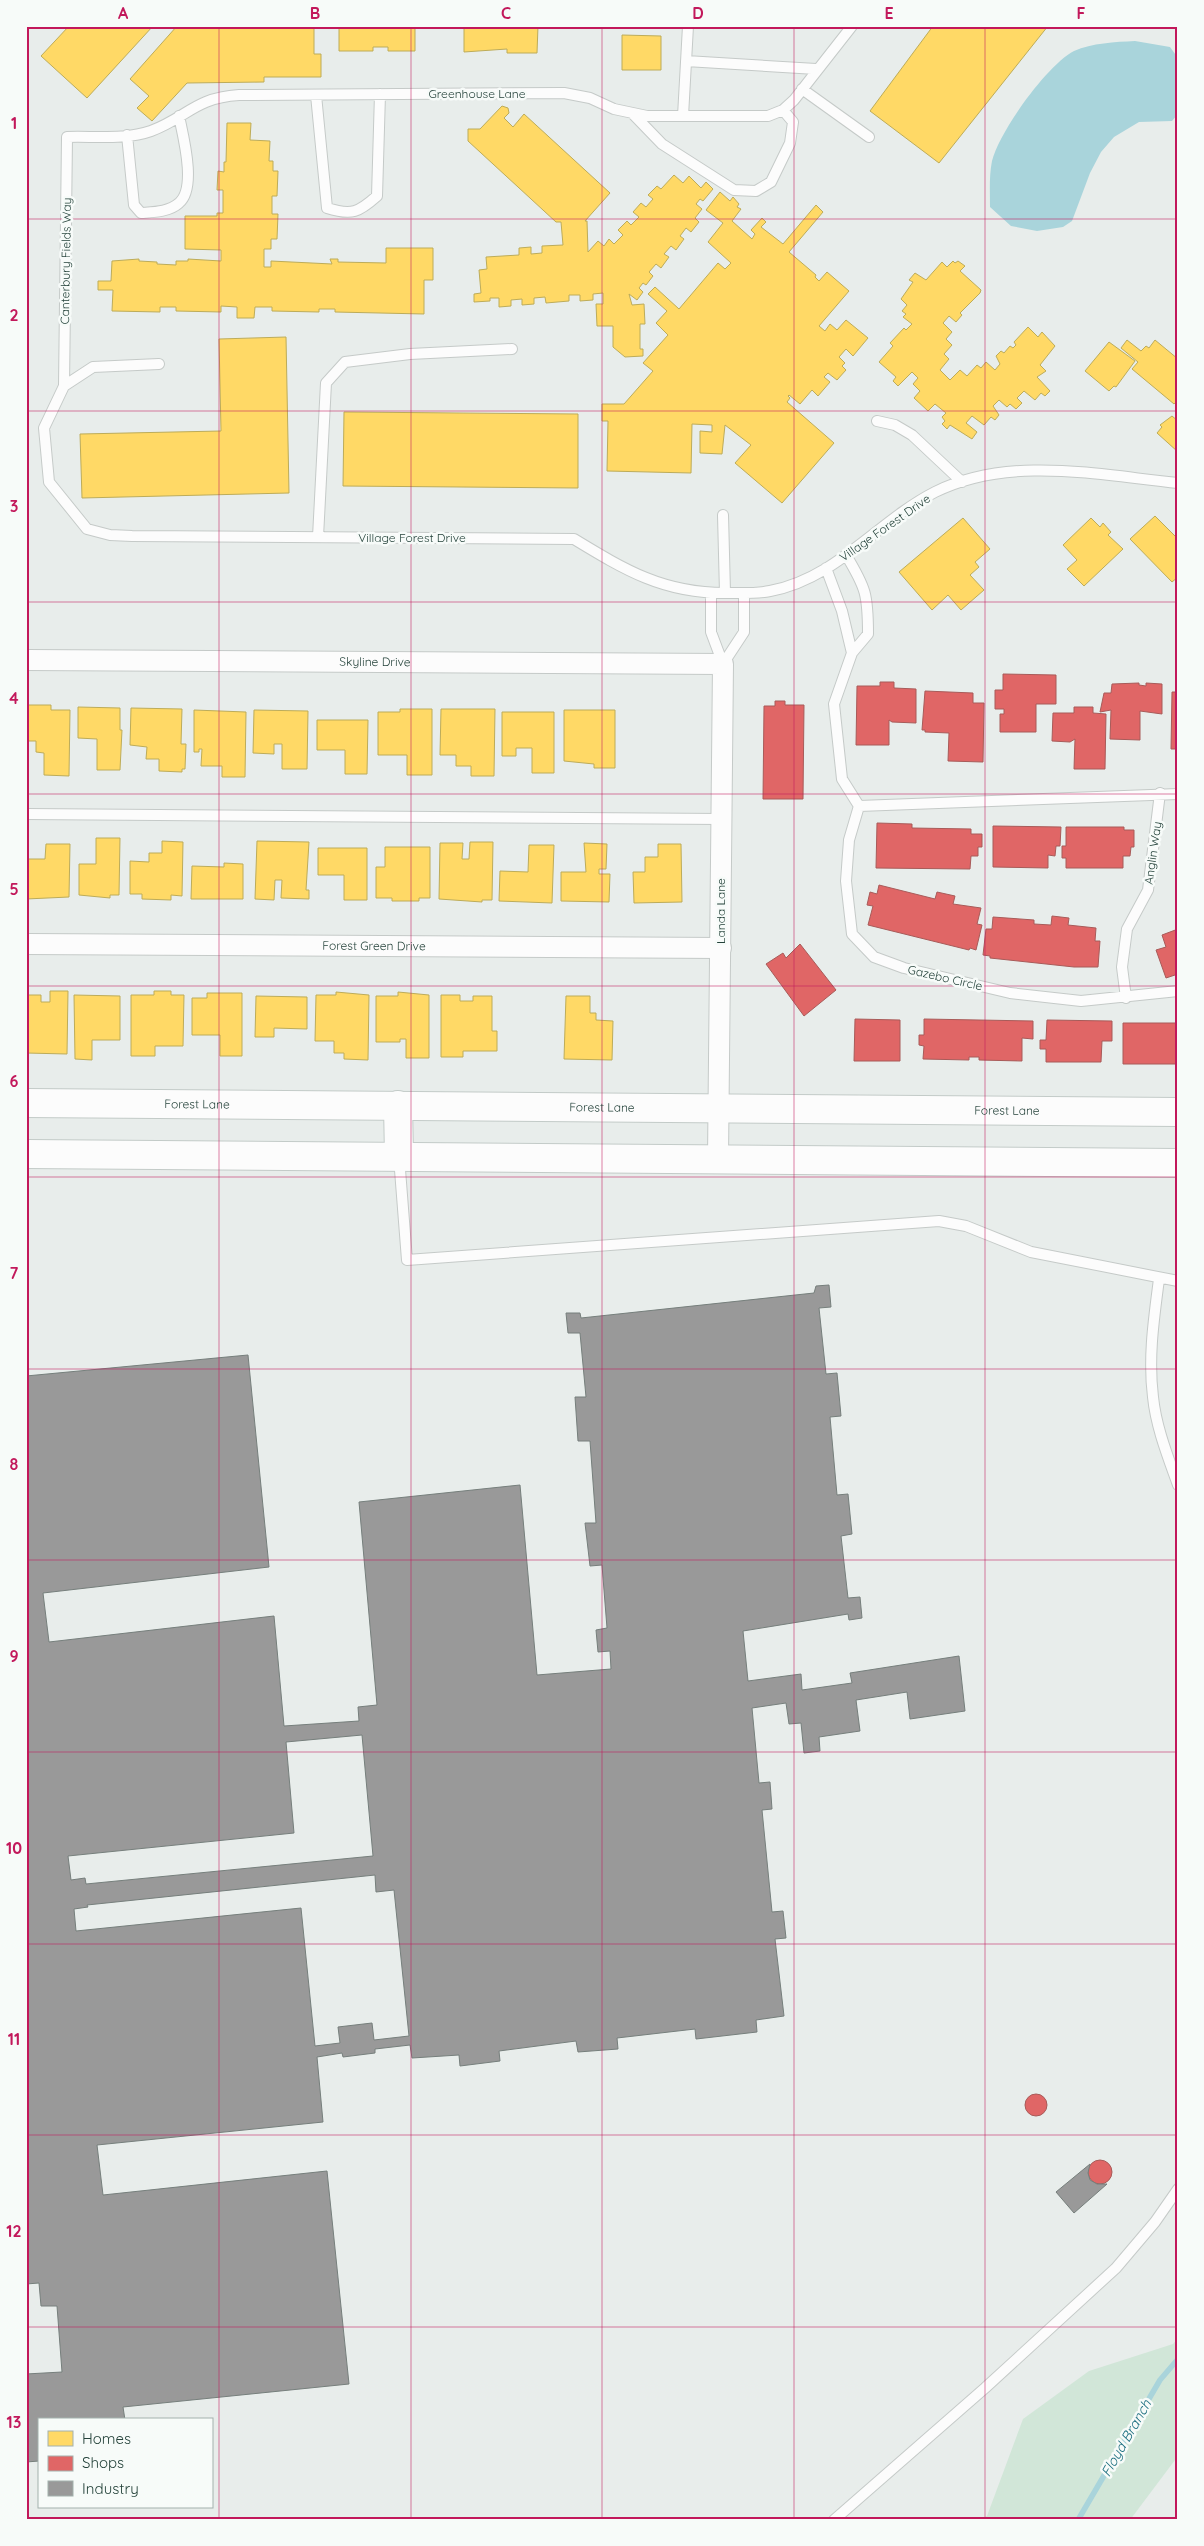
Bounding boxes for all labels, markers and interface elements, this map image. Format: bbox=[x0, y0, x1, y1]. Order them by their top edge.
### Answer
text: A bbox=[118, 3, 129, 23]
text: B bbox=[310, 3, 320, 23]
text: C bbox=[501, 3, 511, 23]
text: D bbox=[692, 3, 704, 23]
text: E bbox=[884, 3, 894, 23]
text: F bbox=[1077, 3, 1086, 23]
street label: Greenhouse Lane bbox=[428, 86, 526, 101]
text: 1 bbox=[11, 113, 17, 133]
street label: Canterbury Fields Way bbox=[57, 197, 74, 325]
text: 2 bbox=[9, 305, 19, 325]
street label: Village Forest Drive bbox=[836, 490, 933, 565]
text: 3 bbox=[10, 496, 18, 516]
street label: Village Forest Drive bbox=[358, 530, 466, 545]
street label: Skyline Drive bbox=[339, 654, 411, 669]
text: 4 bbox=[9, 688, 19, 708]
street label: Anglin Way bbox=[1141, 821, 1164, 885]
street label: Landa Lane bbox=[713, 878, 728, 944]
text: 5 bbox=[9, 879, 19, 899]
street label: Forest Green Drive bbox=[322, 938, 426, 953]
street label: Gazebo Circle bbox=[906, 962, 984, 993]
text: 6 bbox=[10, 1071, 19, 1091]
street label: Forest Lane bbox=[164, 1096, 230, 1112]
street label: Forest Lane bbox=[569, 1099, 635, 1115]
street label: Forest Lane bbox=[974, 1102, 1040, 1118]
text: 7 bbox=[10, 1263, 19, 1283]
text: 8 bbox=[10, 1454, 19, 1474]
text: 9 bbox=[9, 1646, 19, 1666]
text: 10 bbox=[6, 1838, 22, 1858]
text: 11 bbox=[8, 2029, 20, 2049]
text: 12 bbox=[6, 2221, 22, 2241]
water label: Floyd Branch bbox=[1097, 2395, 1156, 2480]
text: 13 bbox=[7, 2412, 21, 2432]
legend bbox=[38, 2418, 212, 2508]
text: Homes bbox=[82, 2429, 131, 2448]
text: Shops bbox=[82, 2453, 124, 2472]
text: Industry bbox=[82, 2479, 139, 2498]

